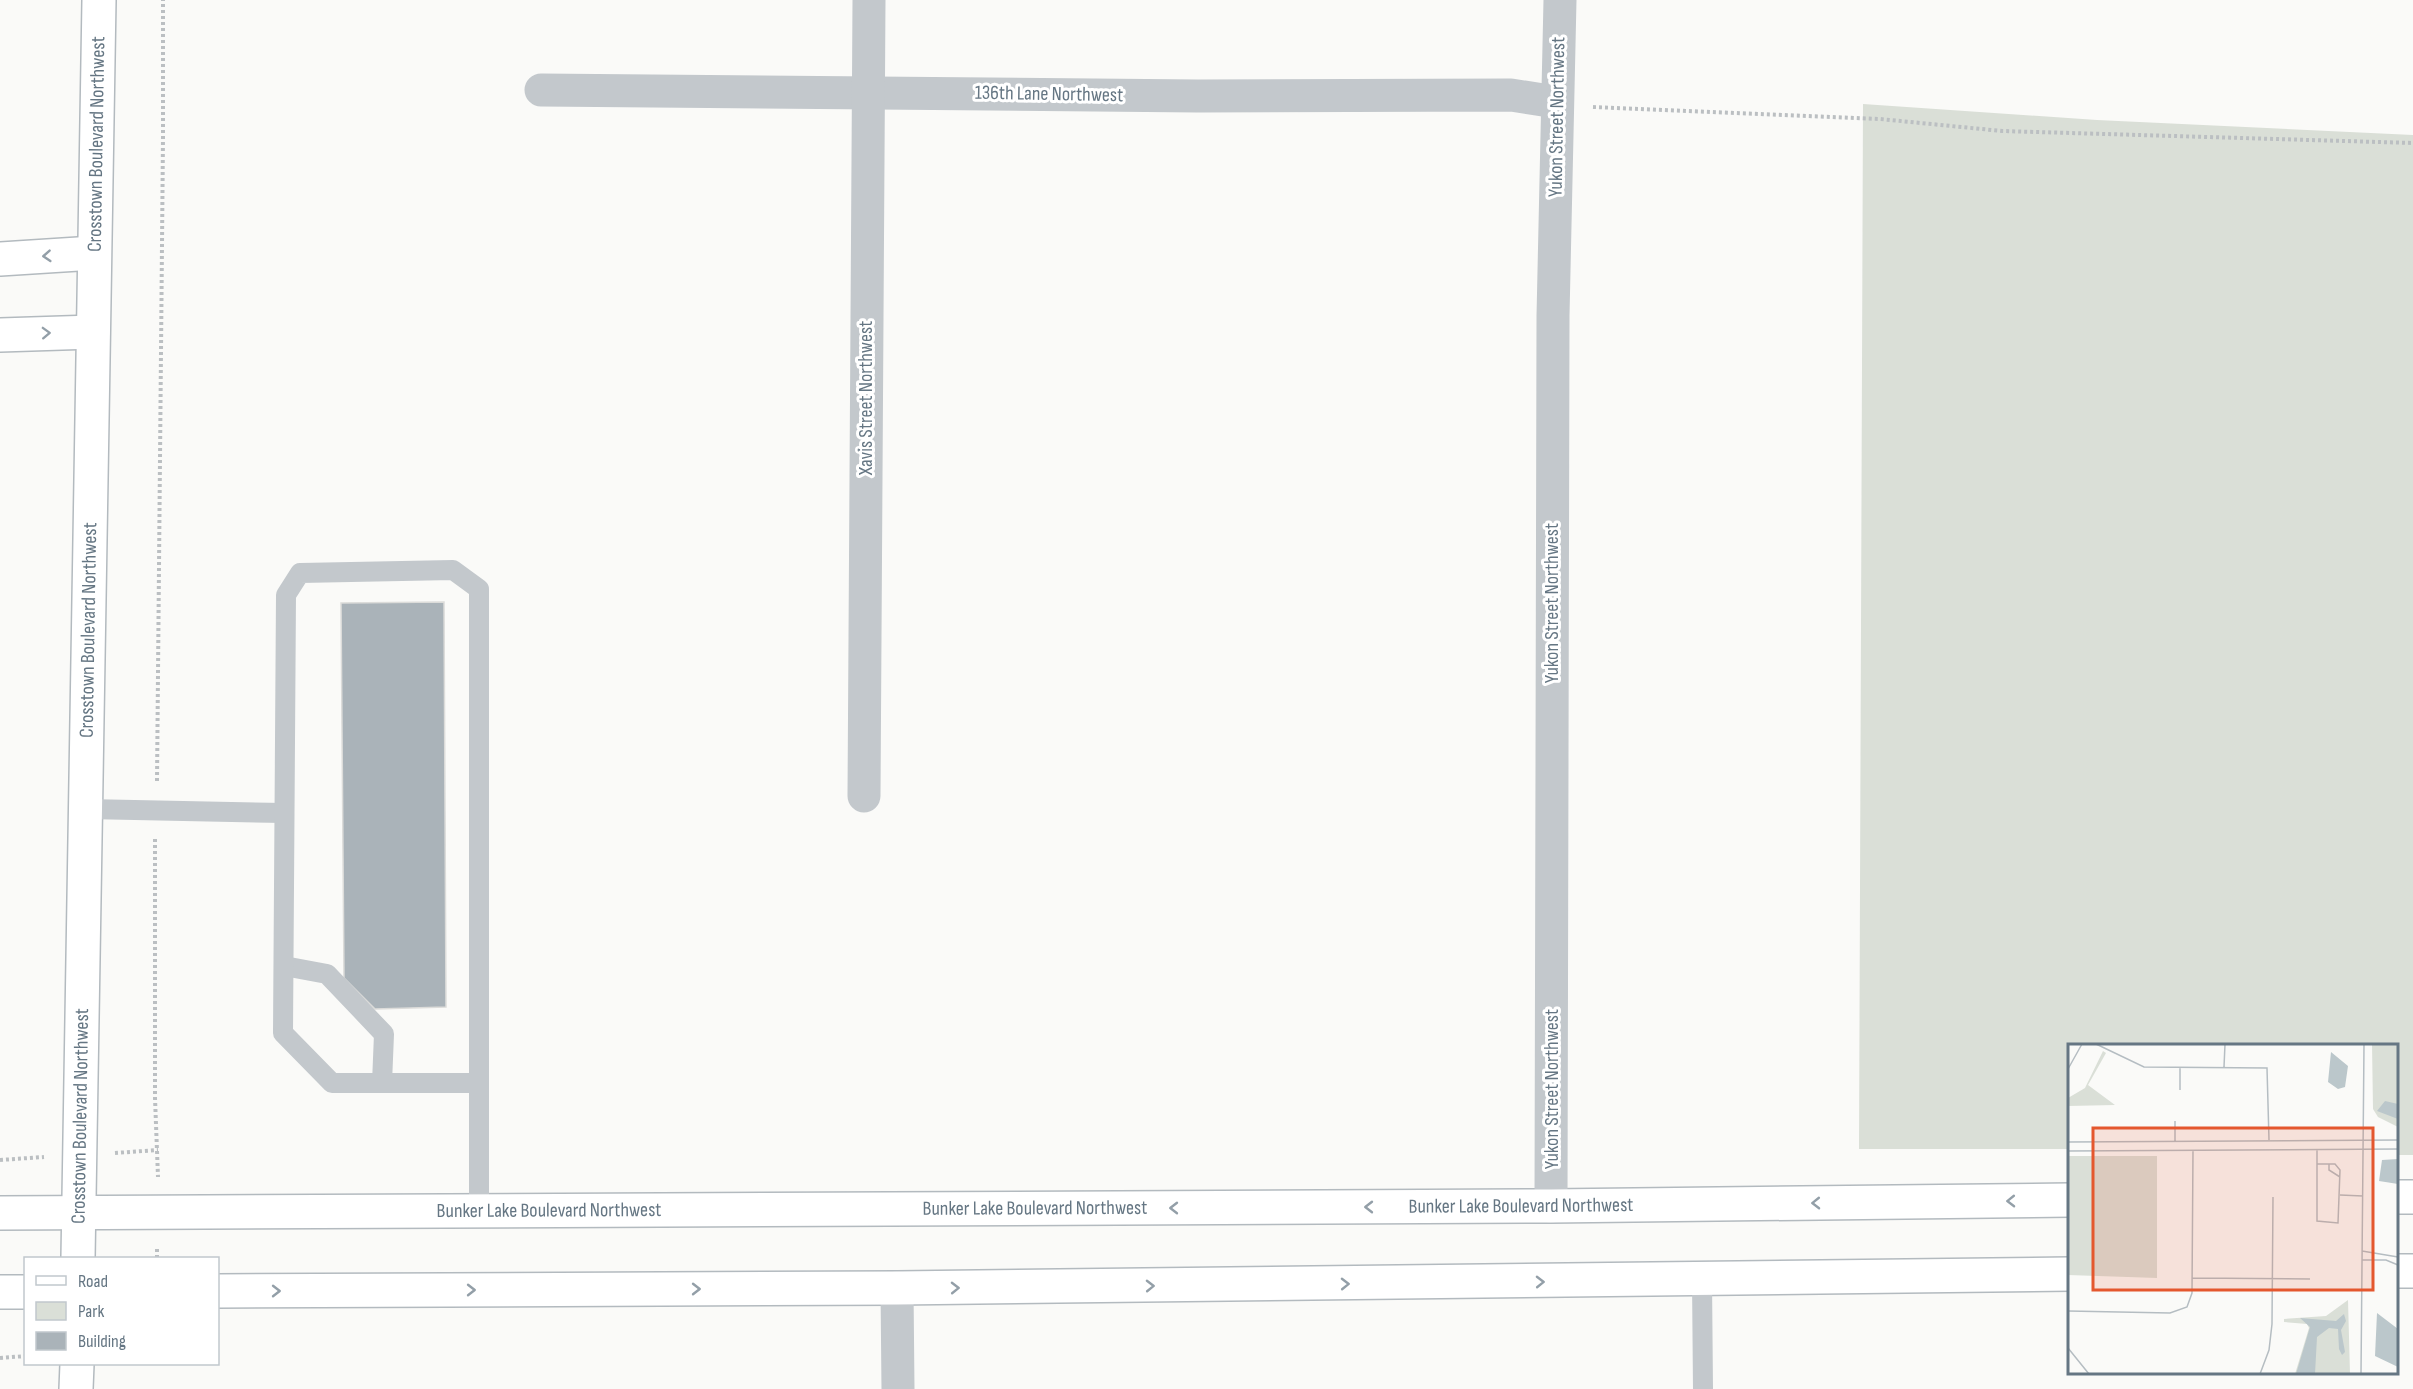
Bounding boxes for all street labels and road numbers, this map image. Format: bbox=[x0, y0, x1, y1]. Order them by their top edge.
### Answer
street label: Crosstown Boulevard Northwest bbox=[83, 36, 110, 252]
street label: Yukon Street Northwest bbox=[1544, 37, 1570, 197]
street label: 136th Lane Northwest bbox=[975, 81, 1123, 107]
street label: Xavis Street Northwest bbox=[854, 321, 878, 476]
street label: Crosstown Boulevard Northwest bbox=[75, 522, 102, 738]
street label: Yukon Street Northwest bbox=[1540, 523, 1564, 683]
street label: Crosstown Boulevard Northwest bbox=[67, 1008, 94, 1224]
street label: Yukon Street Northwest bbox=[1540, 1009, 1564, 1169]
street label: Bunker Lake Boulevard Northwest bbox=[1409, 1193, 1634, 1219]
street label: Bunker Lake Boulevard Northwest bbox=[923, 1196, 1147, 1221]
street label: Bunker Lake Boulevard Northwest bbox=[437, 1198, 661, 1223]

